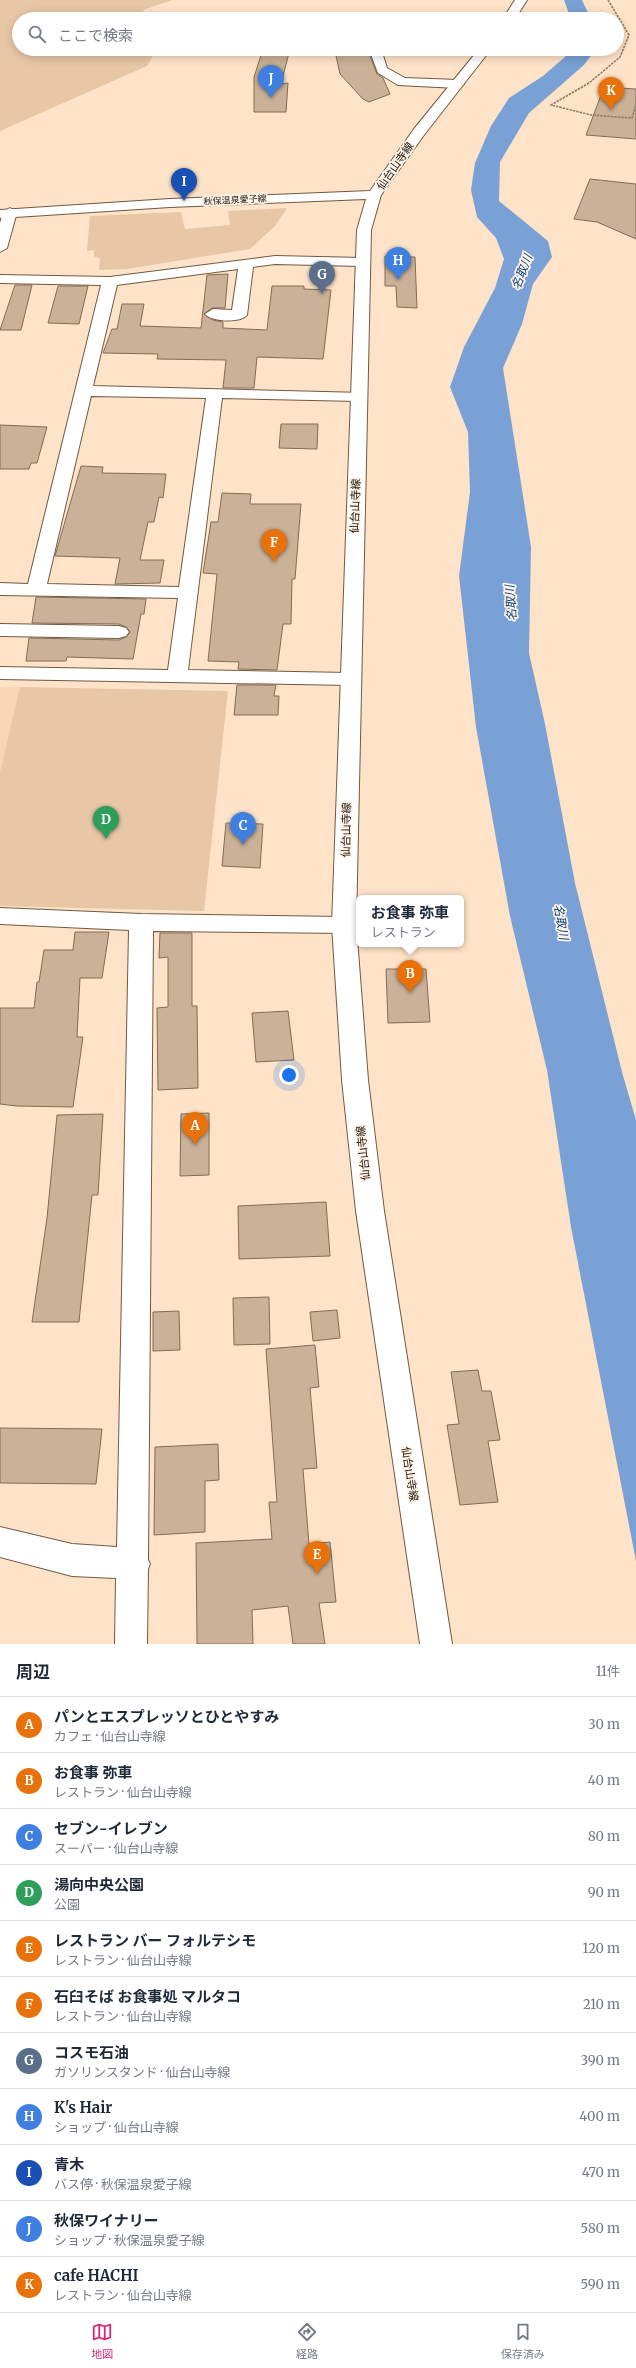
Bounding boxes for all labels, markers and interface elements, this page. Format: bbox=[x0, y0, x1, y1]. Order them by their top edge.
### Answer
search box bbox=[12, 12, 624, 56]
icon: search bbox=[26, 23, 48, 45]
text: ここで検索 bbox=[58, 26, 133, 45]
pin: J bbox=[258, 65, 284, 98]
pin: K bbox=[598, 77, 624, 110]
street label: 仙台山寺線 bbox=[373, 139, 417, 193]
pin: I bbox=[171, 168, 197, 201]
street label: 秋保温泉愛子線 bbox=[203, 192, 268, 207]
pin: H bbox=[385, 247, 411, 280]
water label: 名取川 bbox=[508, 250, 536, 291]
pin: G bbox=[309, 261, 335, 294]
street label: 仙台山寺線 bbox=[347, 478, 363, 534]
pin: F bbox=[261, 529, 287, 562]
water label: 名取川 bbox=[502, 583, 519, 622]
street label: 仙台山寺線 bbox=[339, 802, 353, 858]
pin: D bbox=[93, 806, 119, 839]
pin: C bbox=[230, 812, 256, 845]
popup bbox=[356, 895, 464, 947]
text: お食事 弥車 bbox=[371, 903, 449, 922]
water label: 名取川 bbox=[551, 903, 572, 943]
text: レストラン bbox=[371, 924, 436, 941]
pin: B bbox=[397, 960, 423, 993]
your location bbox=[279, 1065, 299, 1085]
pin: A bbox=[182, 1112, 208, 1145]
street label: 仙台山寺線 bbox=[353, 1125, 373, 1181]
street label: 仙台山寺線 bbox=[399, 1446, 421, 1502]
pin: E bbox=[304, 1541, 330, 1574]
text: 周辺 bbox=[16, 1661, 50, 1683]
text: 11件 bbox=[596, 1663, 620, 1680]
text: パンとエスプレッソとひとやすみ bbox=[54, 1707, 279, 1726]
text: A bbox=[24, 1716, 34, 1733]
text: 30 m bbox=[588, 1716, 620, 1733]
text: カフェ · 仙台山寺線 bbox=[54, 1728, 166, 1745]
text: お食事 弥車 bbox=[54, 1763, 133, 1782]
text: B bbox=[24, 1772, 34, 1789]
text: 40 m bbox=[588, 1772, 620, 1789]
text: レストラン · 仙台山寺線 bbox=[54, 1784, 192, 1801]
text: セブン-イレブン bbox=[54, 1819, 168, 1838]
text: C bbox=[25, 1828, 33, 1845]
text: 80 m bbox=[588, 1828, 620, 1845]
text: スーパー · 仙台山寺線 bbox=[54, 1840, 179, 1857]
text: 湯向中央公園 bbox=[54, 1875, 144, 1894]
text: D bbox=[24, 1884, 34, 1901]
text: 90 m bbox=[588, 1884, 620, 1901]
text: 公園 bbox=[54, 1896, 80, 1913]
text: レストラン バー フォルテシモ bbox=[54, 1931, 256, 1950]
text: E bbox=[25, 1940, 33, 1957]
text: 120 m bbox=[582, 1940, 620, 1957]
text: レストラン · 仙台山寺線 bbox=[54, 1952, 192, 1969]
text: 石臼そば お食事処 マルタコ bbox=[54, 1987, 241, 2006]
text: F bbox=[25, 1996, 33, 2013]
text: 210 m bbox=[583, 1996, 620, 2013]
text: レストラン · 仙台山寺線 bbox=[54, 2008, 192, 2025]
text: コスモ石油 bbox=[54, 2043, 129, 2062]
text: G bbox=[24, 2052, 34, 2069]
text: 390 m bbox=[581, 2052, 620, 2069]
text: ガソリンスタンド · 仙台山寺線 bbox=[54, 2064, 230, 2081]
text: K's Hair bbox=[54, 2098, 112, 2117]
text: H bbox=[24, 2108, 34, 2125]
text: 400 m bbox=[579, 2108, 620, 2125]
text: ショップ · 仙台山寺線 bbox=[54, 2119, 179, 2136]
text: 青木 bbox=[54, 2155, 84, 2174]
text: I bbox=[26, 2164, 32, 2181]
text: 470 m bbox=[582, 2164, 620, 2181]
text: バス停 · 秋保温泉愛子線 bbox=[54, 2176, 192, 2193]
text: 秋保ワイナリー bbox=[54, 2211, 159, 2230]
text: J bbox=[26, 2220, 32, 2237]
text: 580 m bbox=[581, 2220, 620, 2237]
text: ショップ · 秋保温泉愛子線 bbox=[54, 2232, 205, 2249]
text: cafe HACHI bbox=[54, 2266, 139, 2285]
text: K bbox=[24, 2276, 34, 2293]
text: 590 m bbox=[581, 2276, 620, 2293]
text: レストラン · 仙台山寺線 bbox=[54, 2287, 192, 2304]
tab: 地図 bbox=[91, 2321, 113, 2361]
tab: 経路 bbox=[296, 2321, 318, 2361]
tab: 保存済み bbox=[501, 2321, 545, 2361]

